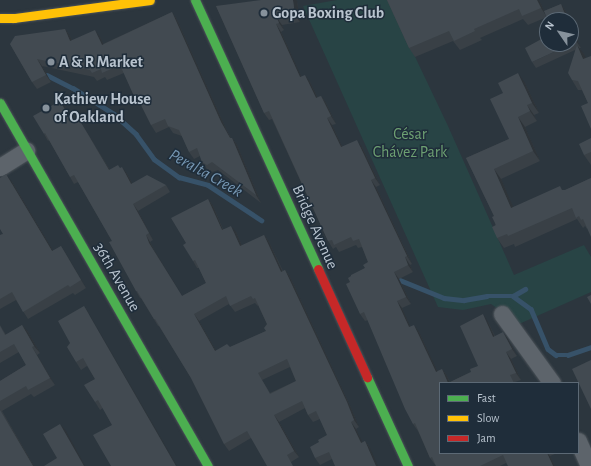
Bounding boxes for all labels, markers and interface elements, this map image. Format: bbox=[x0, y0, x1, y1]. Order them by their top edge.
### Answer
place label: Gopa Boxing Club bbox=[272, 3, 384, 23]
marker: Gopa Boxing Club bbox=[259, 8, 269, 18]
north arrow bbox=[539, 12, 579, 52]
text: N bbox=[543, 19, 556, 32]
place label: A & R Market bbox=[59, 52, 143, 72]
marker: A & R Market bbox=[46, 57, 56, 67]
place label: Kathiew House of Oakland bbox=[54, 89, 151, 127]
marker: Kathiew House of Oakland bbox=[41, 103, 51, 113]
park label: César Chávez Park bbox=[373, 124, 447, 162]
water label: Peralta Creek bbox=[166, 144, 246, 202]
street label: Bridge Avenue bbox=[288, 182, 342, 272]
street label: 36th Avenue bbox=[89, 239, 145, 315]
legend bbox=[439, 382, 579, 454]
text: Fast bbox=[477, 392, 496, 404]
text: Slow bbox=[477, 412, 499, 424]
text: Jam bbox=[477, 432, 496, 444]

